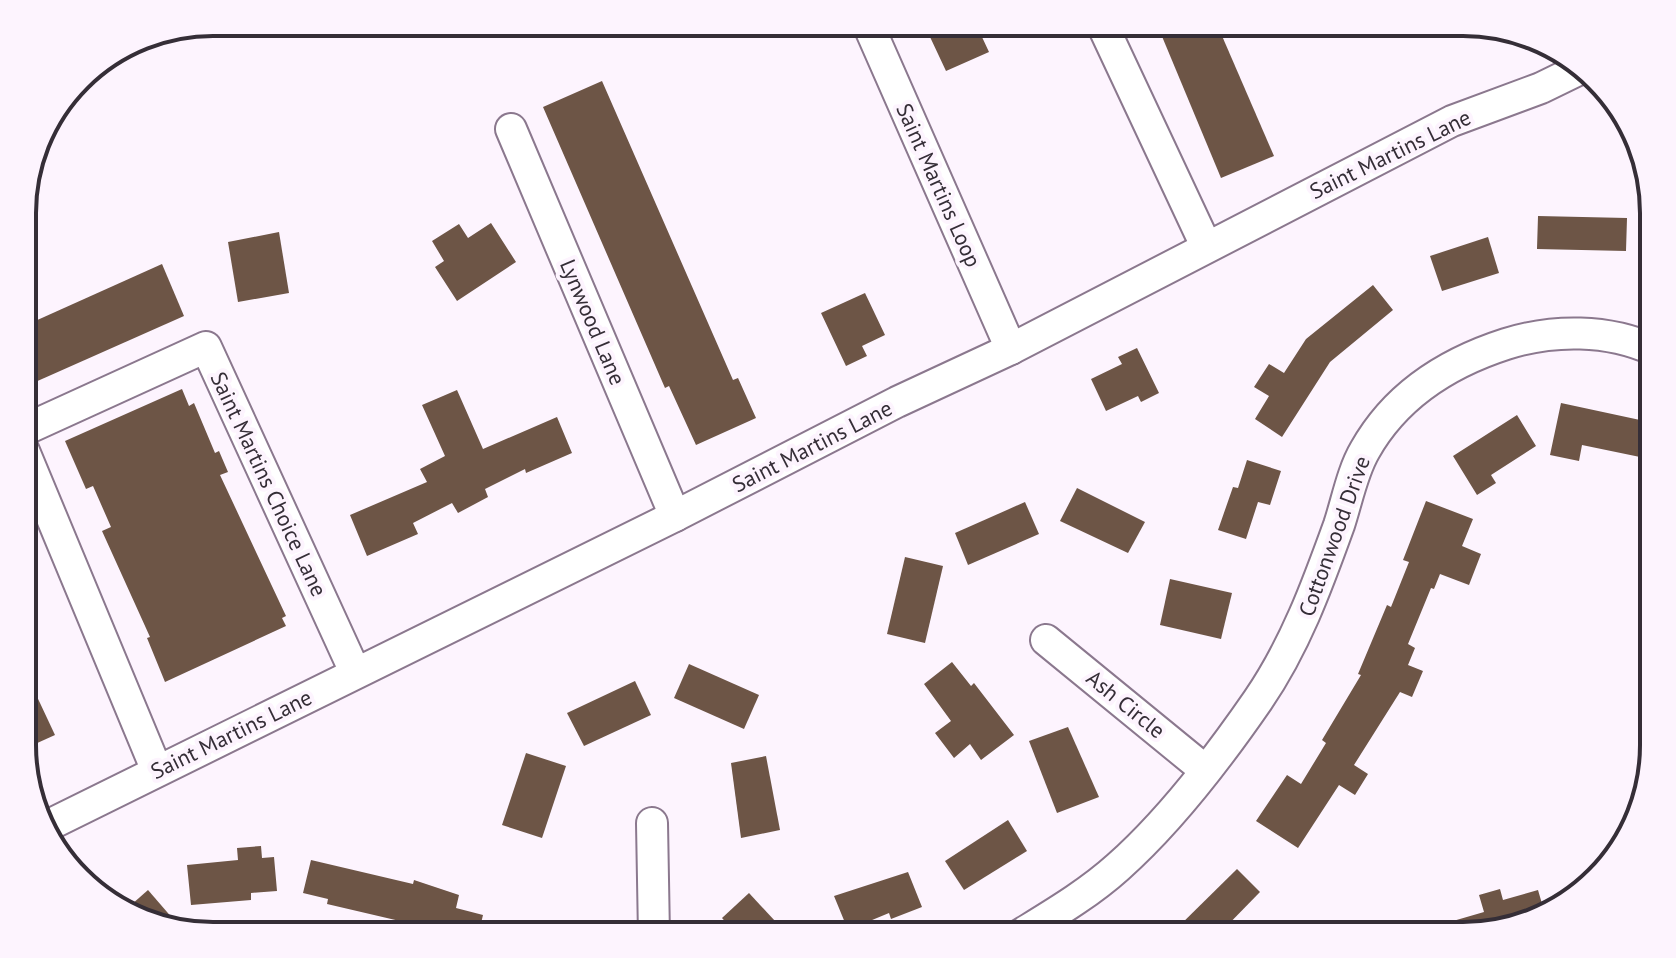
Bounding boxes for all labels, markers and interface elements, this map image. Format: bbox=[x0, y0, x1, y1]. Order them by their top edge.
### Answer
street label: Saint Martins Loop bbox=[890, 99, 988, 271]
street label: Saint Martins Lane bbox=[1305, 103, 1475, 205]
street label: Lynwood Lane bbox=[554, 255, 632, 389]
street label: Saint Martins Choice Lane bbox=[205, 367, 333, 601]
street label: Saint Martins Lane bbox=[727, 394, 897, 498]
street label: Cottonwood Drive bbox=[1292, 452, 1376, 620]
street label: Ash Circle bbox=[1081, 664, 1171, 744]
street label: Saint Martins Lane bbox=[146, 683, 316, 785]

